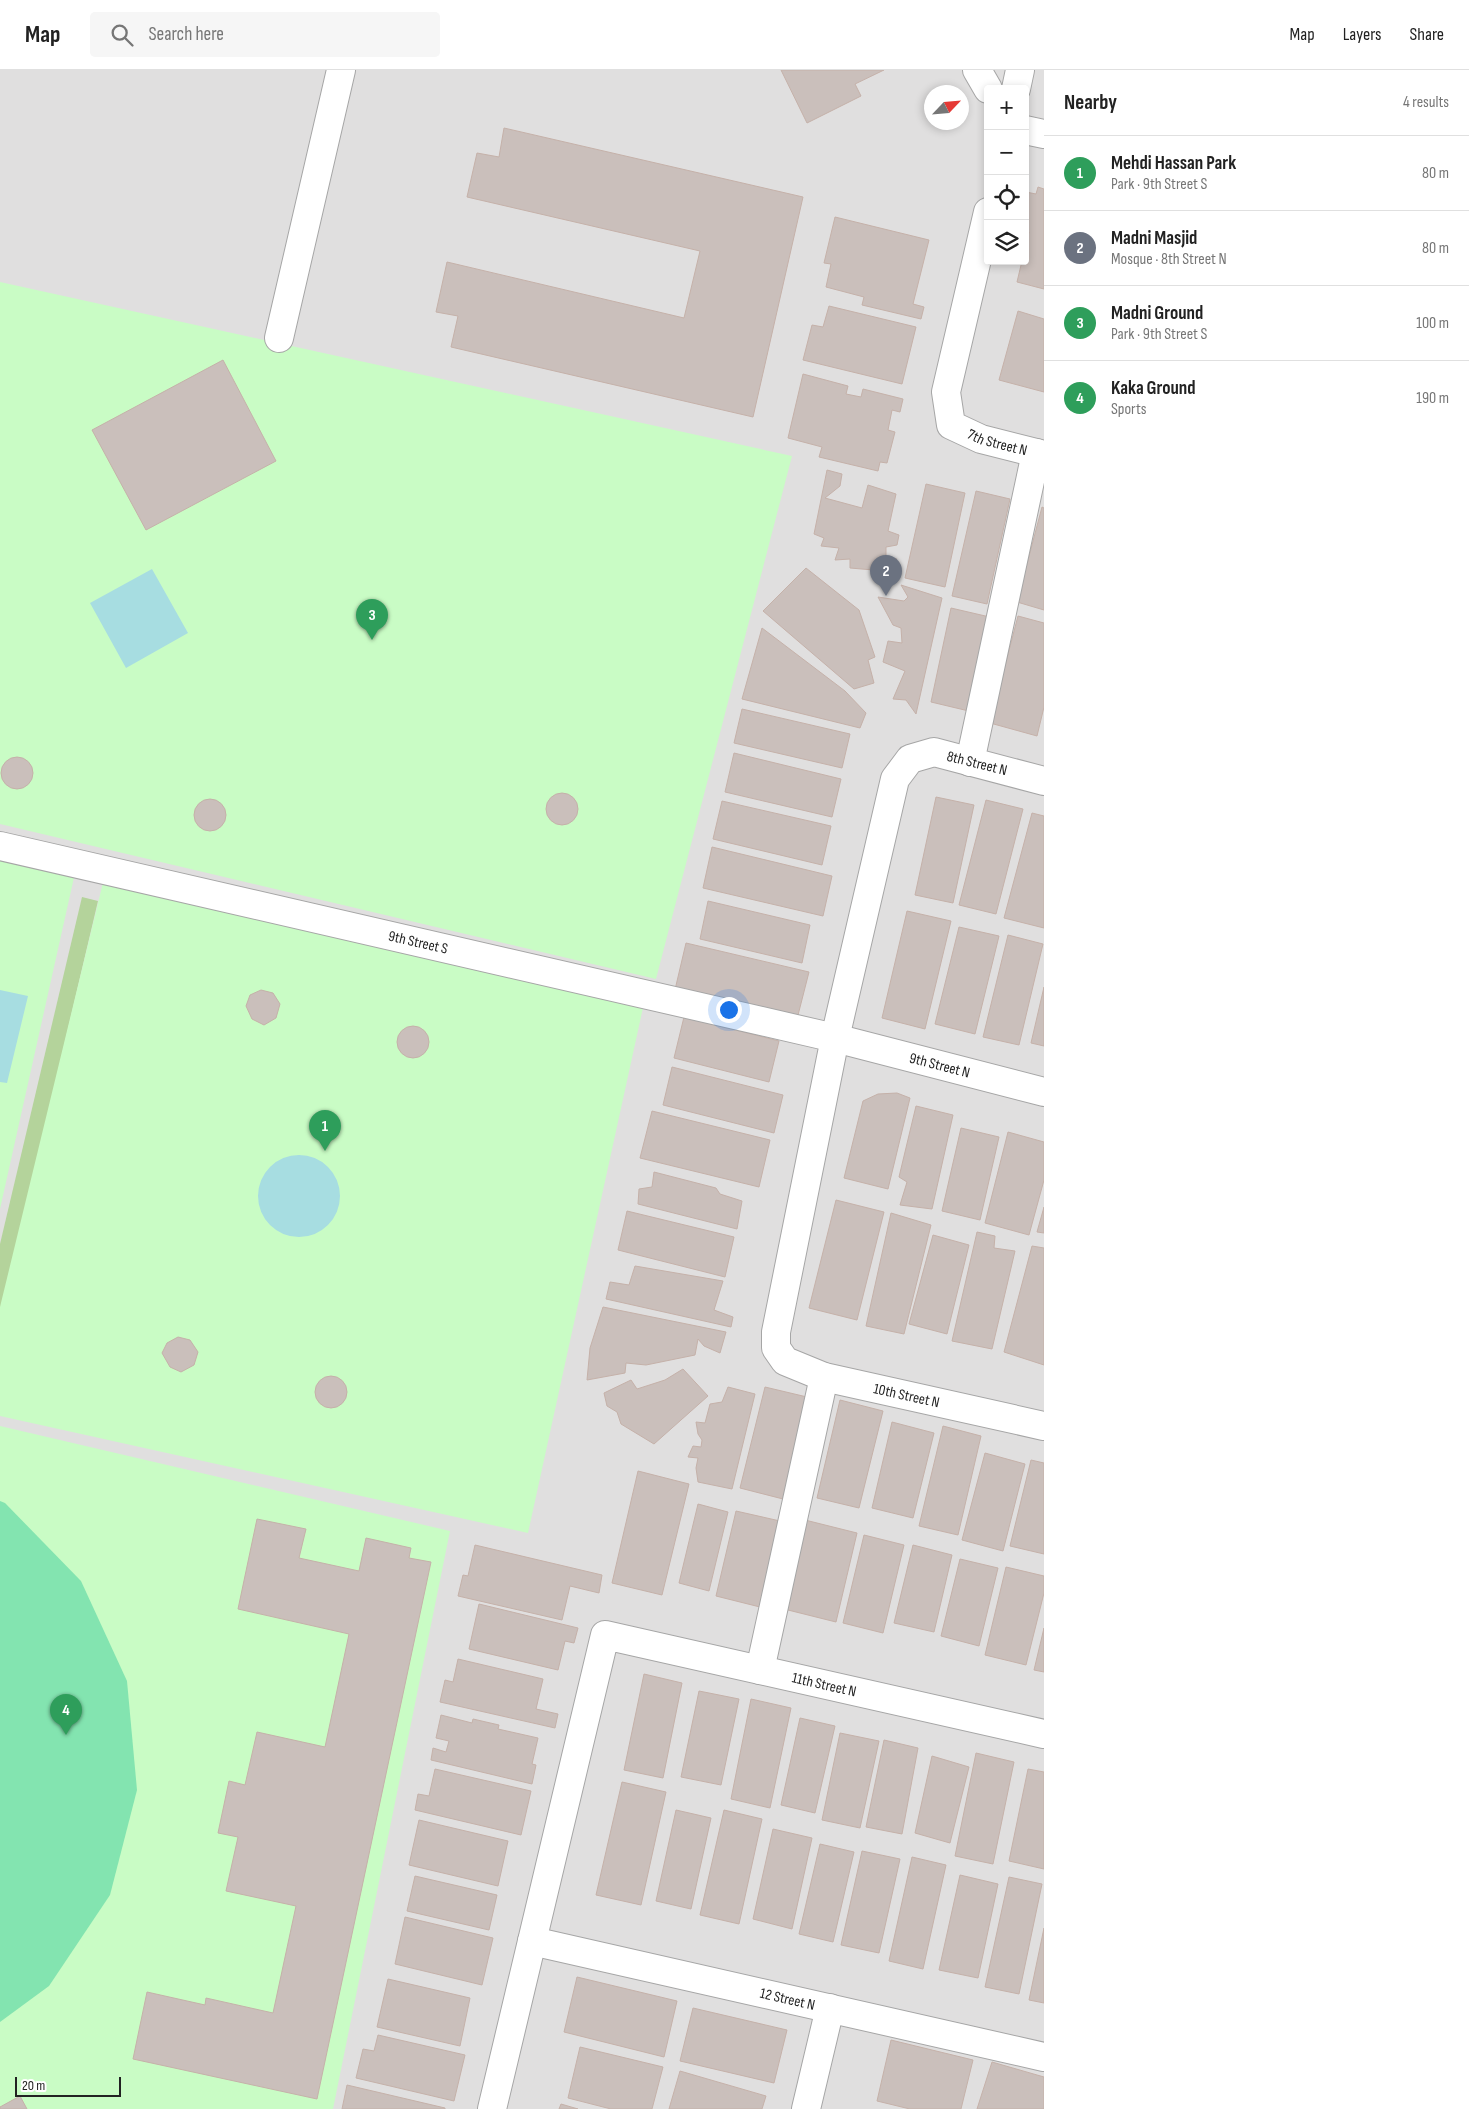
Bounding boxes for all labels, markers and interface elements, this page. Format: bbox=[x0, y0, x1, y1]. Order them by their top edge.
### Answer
search box bbox=[90, 12, 440, 57]
text: Map bbox=[25, 20, 60, 49]
icon: search bbox=[108, 21, 136, 49]
text: Search here bbox=[148, 23, 224, 46]
text: Map bbox=[1290, 24, 1315, 45]
text: Layers bbox=[1343, 24, 1382, 45]
text: Share bbox=[1410, 24, 1444, 45]
north arrow bbox=[924, 85, 969, 130]
map controls bbox=[984, 85, 1029, 265]
button: + bbox=[984, 85, 1029, 130]
text: Nearby bbox=[1064, 90, 1117, 115]
text: 4 results bbox=[1403, 93, 1449, 112]
button: − bbox=[984, 130, 1029, 175]
text: Mehdi Hassan Park bbox=[1111, 152, 1236, 175]
text: 1 bbox=[1077, 164, 1083, 183]
text: 80 m bbox=[1422, 164, 1449, 183]
button: locate bbox=[984, 175, 1029, 220]
text: Park · 9th Street S bbox=[1111, 175, 1207, 194]
button: layers bbox=[984, 220, 1029, 265]
text: Madni Masjid bbox=[1111, 227, 1197, 250]
text: 2 bbox=[1076, 239, 1084, 258]
text: 80 m bbox=[1422, 239, 1449, 258]
text: Mosque · 8th Street N bbox=[1111, 250, 1227, 269]
text: Madni Ground bbox=[1111, 302, 1203, 325]
text: 3 bbox=[1076, 314, 1084, 333]
text: 100 m bbox=[1416, 314, 1449, 333]
text: Park · 9th Street S bbox=[1111, 325, 1207, 344]
text: Kaka Ground bbox=[1111, 377, 1196, 400]
text: 4 bbox=[1076, 389, 1084, 408]
text: 190 m bbox=[1416, 389, 1449, 408]
text: Sports bbox=[1111, 400, 1146, 419]
street label: 7th Street N bbox=[964, 425, 1029, 460]
pin: 2 bbox=[870, 555, 902, 596]
pin: 3 bbox=[356, 599, 388, 640]
street label: 8th Street N bbox=[945, 747, 1009, 780]
street label: 9th Street S bbox=[386, 927, 450, 959]
your location bbox=[716, 997, 742, 1023]
street label: 9th Street N bbox=[907, 1049, 972, 1082]
pin: 1 bbox=[309, 1110, 341, 1151]
street label: 10th Street N bbox=[872, 1379, 941, 1412]
street label: 11th Street N bbox=[790, 1668, 858, 1701]
pin: 4 bbox=[50, 1694, 82, 1735]
street label: 12 Street N bbox=[758, 1984, 817, 2015]
scale bar bbox=[15, 2074, 121, 2097]
text: 20 m bbox=[22, 2077, 45, 2094]

